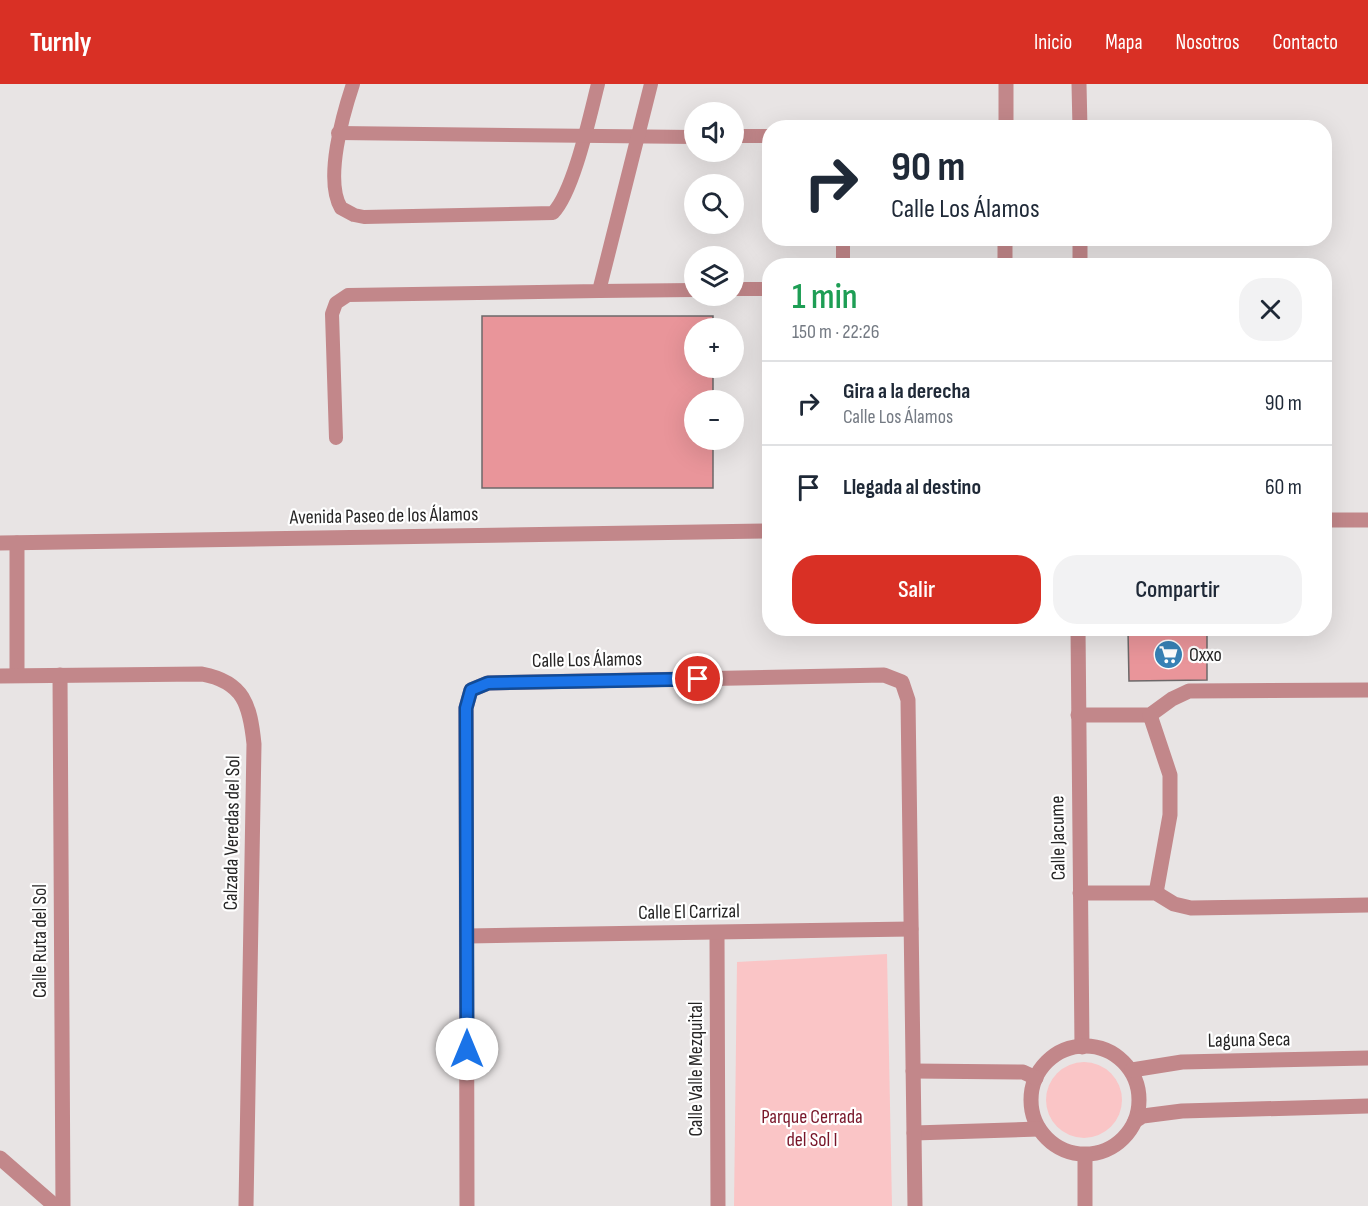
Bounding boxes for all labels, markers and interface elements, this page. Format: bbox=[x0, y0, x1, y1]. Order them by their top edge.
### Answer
text: Turnly bbox=[30, 26, 91, 59]
text: Inicio bbox=[1034, 30, 1072, 55]
text: Mapa bbox=[1105, 30, 1143, 55]
text: Nosotros bbox=[1176, 30, 1240, 55]
text: Contacto bbox=[1273, 30, 1338, 55]
map controls bbox=[684, 102, 744, 450]
button: sound bbox=[684, 102, 744, 162]
text: 90 m bbox=[891, 142, 965, 193]
icon: right bbox=[792, 144, 870, 222]
button: search bbox=[684, 174, 744, 234]
text: Calle Los Álamos bbox=[891, 193, 1040, 225]
button: layers bbox=[684, 246, 744, 306]
text: 1 min bbox=[792, 276, 857, 319]
button: close bbox=[1239, 278, 1302, 341]
button: + bbox=[684, 318, 744, 378]
text: 150 m · 22:26 bbox=[792, 320, 880, 344]
text: Gira a la derecha bbox=[843, 378, 970, 405]
icon: right bbox=[792, 387, 825, 420]
button: − bbox=[684, 390, 744, 450]
text: 90 m bbox=[1265, 390, 1302, 417]
text: Calle Los Álamos bbox=[843, 405, 953, 429]
icon: arrive bbox=[792, 471, 825, 504]
text: Llegada al destino bbox=[843, 474, 981, 501]
text: 60 m bbox=[1265, 474, 1302, 501]
street label: Avenida Paseo de los Álamos bbox=[289, 502, 478, 530]
button: Salir bbox=[792, 555, 1041, 624]
button: Compartir bbox=[1053, 555, 1302, 624]
supermarket icon: Oxxo bbox=[1152, 639, 1184, 671]
place label: Oxxo bbox=[1189, 643, 1222, 667]
street label: Calle Los Álamos bbox=[532, 647, 642, 673]
pin bbox=[672, 653, 723, 704]
icon: arrive bbox=[681, 662, 714, 695]
street label: Calzada Veredas del Sol bbox=[219, 755, 245, 911]
street label: Calle Jacume bbox=[1045, 795, 1071, 881]
street label: Calle Ruta del Sol bbox=[28, 884, 52, 998]
street label: Calle El Carrizal bbox=[638, 899, 740, 925]
street label: Calle Valle Mezquital bbox=[684, 1001, 708, 1137]
position arrow bbox=[435, 1017, 499, 1081]
street label: Laguna Seca bbox=[1207, 1027, 1291, 1053]
park label: Parque Cerrada del Sol I bbox=[761, 1105, 863, 1152]

